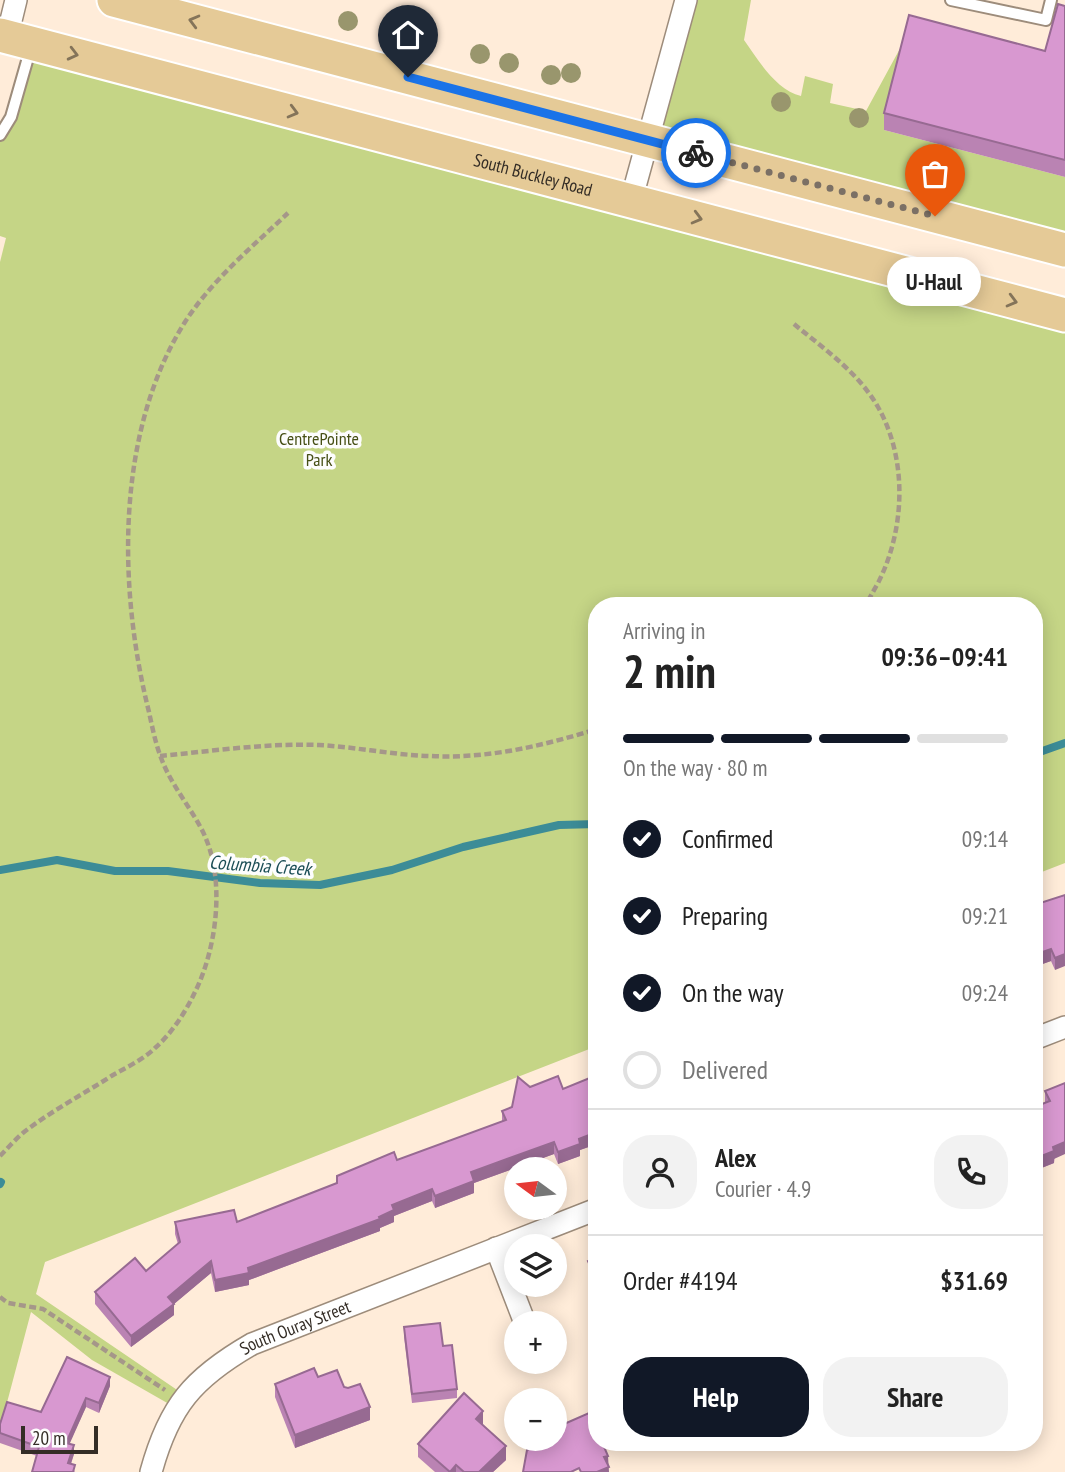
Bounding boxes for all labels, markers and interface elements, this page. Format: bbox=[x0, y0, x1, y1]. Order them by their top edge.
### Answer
pin bbox=[378, 5, 438, 77]
one-way arrow bbox=[188, 15, 200, 29]
icon: home bbox=[389, 16, 427, 54]
one-way arrow bbox=[67, 46, 79, 60]
one-way arrow bbox=[287, 104, 299, 118]
courier bbox=[661, 118, 731, 188]
icon: bike bbox=[677, 134, 715, 172]
pin bbox=[905, 144, 965, 216]
street label: South Buckley Road bbox=[471, 148, 595, 201]
icon: bag bbox=[916, 155, 954, 193]
one-way arrow bbox=[691, 210, 703, 224]
callout: U-Haul bbox=[888, 258, 982, 307]
text: U-Haul bbox=[906, 267, 962, 296]
one-way arrow bbox=[1006, 293, 1018, 307]
park label: CentrePointe Park bbox=[279, 427, 359, 471]
text: Arriving in bbox=[623, 616, 705, 645]
text: 09:36–09:41 bbox=[881, 640, 1008, 673]
text: 2 min bbox=[623, 641, 716, 701]
text: On the way · 80 m bbox=[623, 753, 767, 782]
icon: check bbox=[623, 820, 661, 858]
text: Confirmed bbox=[682, 822, 773, 855]
text: 09:14 bbox=[962, 824, 1008, 853]
water label: Columbia Creek bbox=[208, 849, 314, 881]
icon: check bbox=[623, 897, 661, 935]
text: Preparing bbox=[682, 899, 768, 932]
text: 09:21 bbox=[962, 901, 1008, 930]
icon: check bbox=[623, 974, 661, 1012]
text: On the way bbox=[682, 976, 784, 1009]
text: 09:24 bbox=[962, 978, 1008, 1007]
text: Delivered bbox=[682, 1053, 768, 1086]
button: person bbox=[623, 1135, 697, 1209]
button: phone bbox=[934, 1135, 1008, 1209]
text: Alex bbox=[715, 1141, 756, 1174]
north arrow bbox=[504, 1157, 567, 1220]
map controls bbox=[504, 1157, 567, 1451]
text: Courier · 4.9 bbox=[715, 1174, 811, 1203]
button: layers bbox=[504, 1234, 567, 1297]
text: Order #4194 bbox=[623, 1264, 738, 1297]
text: $31.69 bbox=[940, 1264, 1008, 1297]
street label: South Ouray Street bbox=[235, 1295, 354, 1360]
button: + bbox=[504, 1311, 567, 1374]
button: Help bbox=[623, 1357, 809, 1437]
button: Share bbox=[823, 1357, 1008, 1437]
button: − bbox=[504, 1388, 567, 1451]
scale bar bbox=[21, 1423, 98, 1455]
text: 20 m bbox=[32, 1426, 66, 1450]

